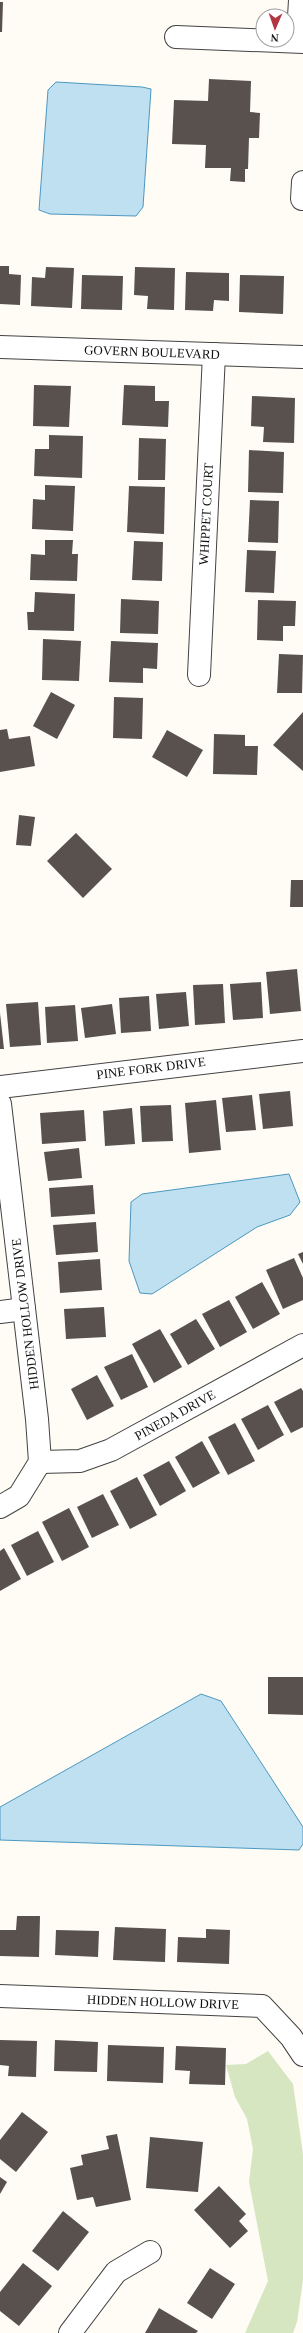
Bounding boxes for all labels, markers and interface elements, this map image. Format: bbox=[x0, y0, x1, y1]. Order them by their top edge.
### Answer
north arrow bbox=[255, 8, 295, 48]
text: N bbox=[270, 32, 279, 44]
street label: GOVERN BOULEVARD bbox=[84, 342, 220, 362]
street label: WHIPPET COURT bbox=[196, 462, 216, 566]
street label: PINE FORK DRIVE bbox=[96, 1054, 206, 1082]
street label: HIDDEN HOLLOW DRIVE bbox=[8, 1238, 42, 1390]
street label: PINEDA DRIVE bbox=[132, 1387, 218, 1443]
street label: HIDDEN HOLLOW DRIVE bbox=[87, 1992, 239, 2012]

